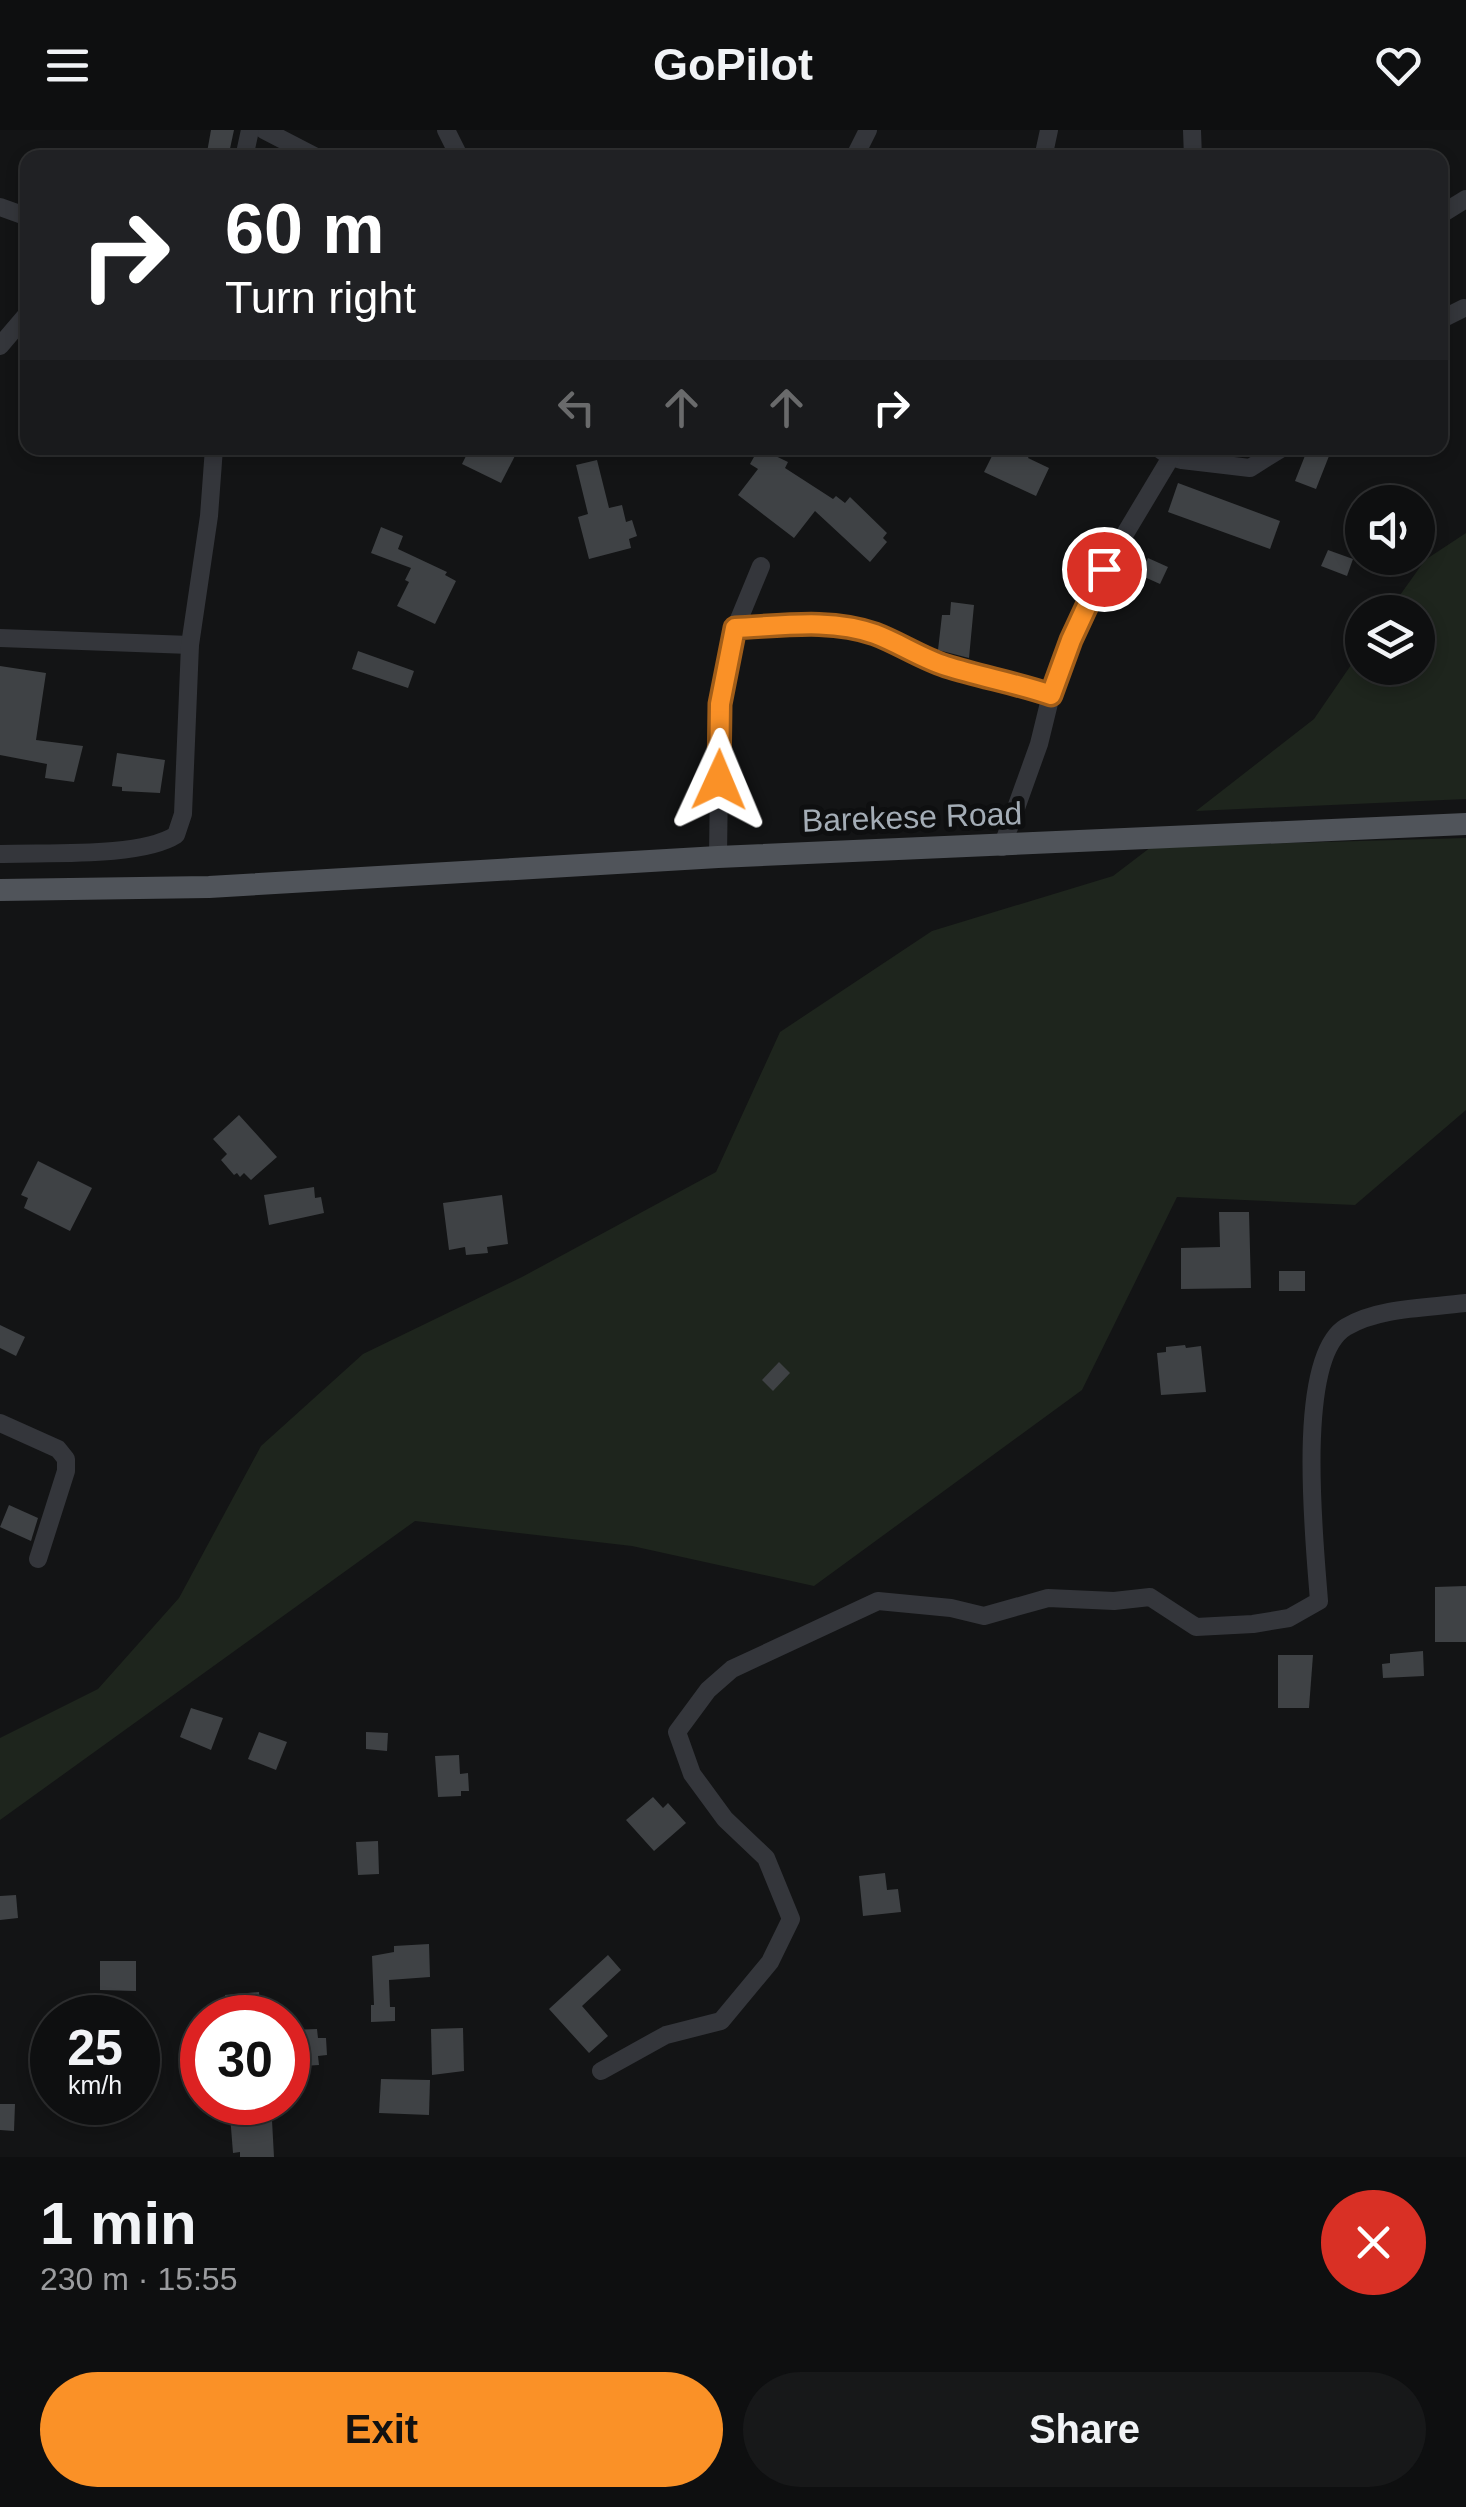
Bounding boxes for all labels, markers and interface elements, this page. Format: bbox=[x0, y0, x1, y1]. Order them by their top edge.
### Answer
icon: menu bbox=[40, 38, 95, 93]
icon: heart bbox=[1371, 38, 1426, 93]
text: GoPilot bbox=[653, 39, 813, 90]
icon: right bbox=[60, 190, 190, 320]
text: 60 m bbox=[225, 190, 385, 268]
text: Turn right bbox=[225, 272, 416, 323]
icon: left bbox=[549, 380, 604, 435]
icon: ahead bbox=[654, 380, 709, 435]
icon: ahead bbox=[759, 380, 814, 435]
icon: right bbox=[864, 380, 919, 435]
map controls bbox=[1345, 485, 1435, 685]
button: sound bbox=[1345, 485, 1435, 575]
pin bbox=[1062, 527, 1147, 612]
icon: arrive bbox=[1077, 542, 1132, 597]
button: layers bbox=[1345, 595, 1435, 685]
position arrow bbox=[667, 728, 771, 832]
street label: Barekese Road bbox=[801, 795, 1023, 839]
speed limit sign: 30 bbox=[180, 1995, 310, 2125]
text: 25 bbox=[67, 2020, 123, 2076]
text: km/h bbox=[68, 2071, 122, 2099]
text: 1 min bbox=[40, 2190, 197, 2257]
button: close bbox=[1321, 2190, 1426, 2295]
text: 230 m · 15:55 bbox=[40, 2261, 237, 2297]
button: Exit bbox=[40, 2372, 723, 2487]
button: Share bbox=[743, 2372, 1426, 2487]

